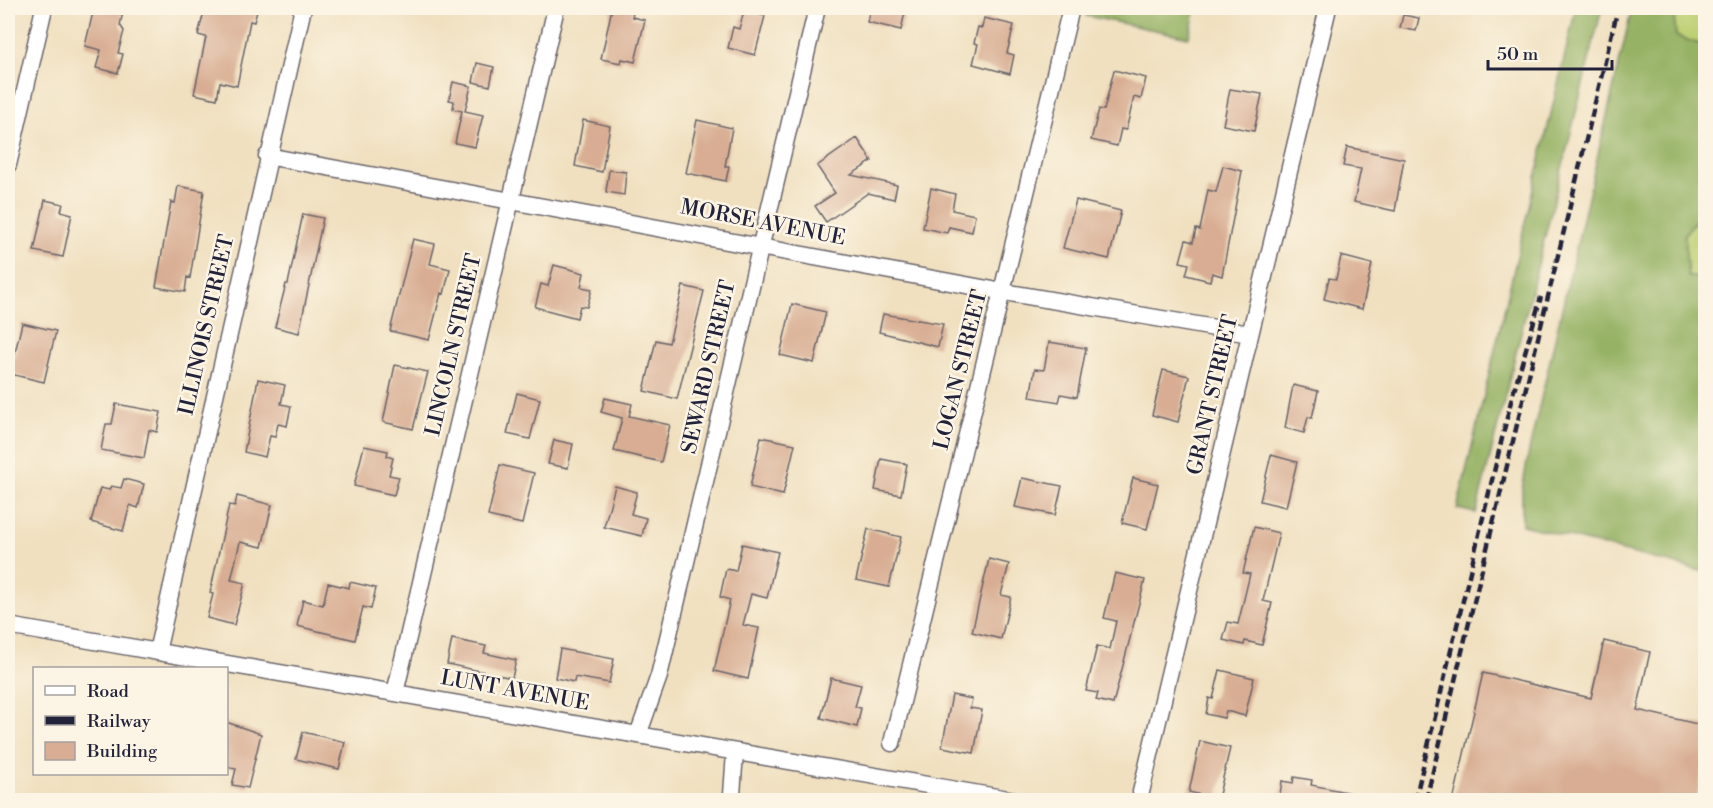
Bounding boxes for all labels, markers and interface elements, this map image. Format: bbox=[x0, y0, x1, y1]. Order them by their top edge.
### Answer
scale bar bbox=[1488, 33, 1612, 71]
text: 50 m bbox=[1497, 43, 1539, 66]
street label: MORSE AVENUE bbox=[678, 194, 848, 252]
street label: ILLINOIS STREET bbox=[174, 232, 240, 418]
street label: LINCOLN STREET bbox=[420, 251, 488, 439]
street label: SEWARD STREET bbox=[676, 277, 742, 456]
street label: LOGAN STREET bbox=[929, 287, 993, 453]
street label: GRANT STREET bbox=[1182, 312, 1244, 478]
street label: LUNT AVENUE bbox=[439, 665, 591, 717]
legend bbox=[33, 667, 228, 775]
text: Road bbox=[87, 680, 130, 703]
text: Railway bbox=[87, 710, 151, 733]
text: Building bbox=[86, 740, 158, 763]

